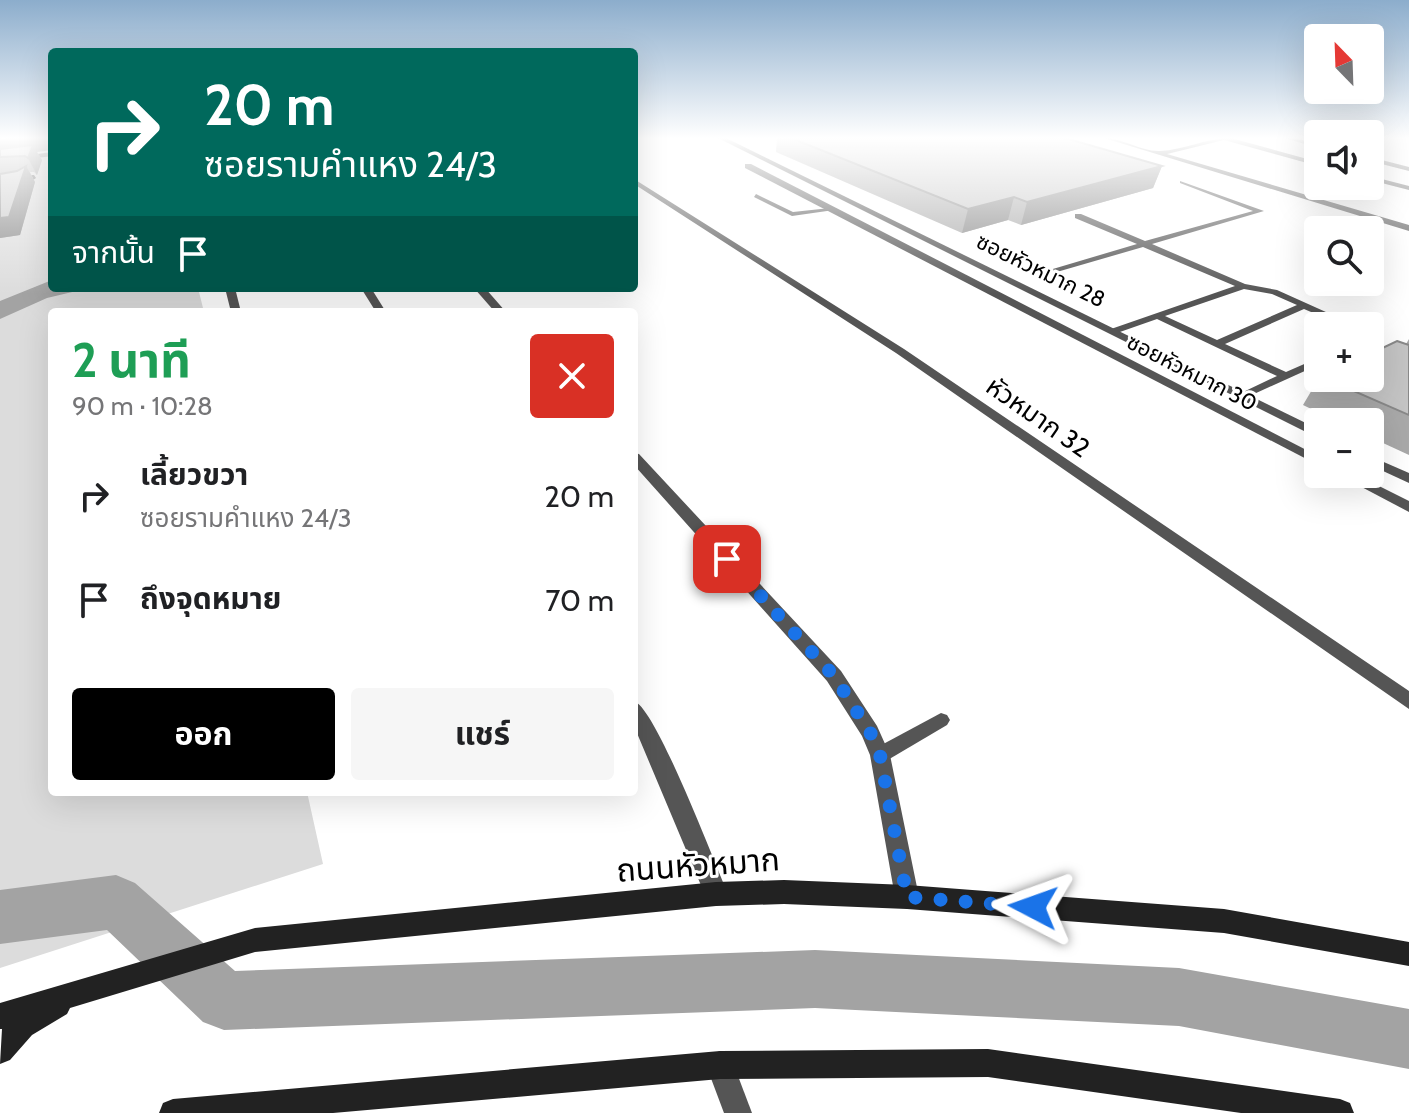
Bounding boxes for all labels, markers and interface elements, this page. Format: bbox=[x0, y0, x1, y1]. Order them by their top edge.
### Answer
north arrow bbox=[1304, 24, 1384, 104]
map controls bbox=[1304, 24, 1384, 488]
text: 20 m bbox=[204, 71, 334, 139]
icon: right bbox=[72, 80, 176, 184]
button: sound bbox=[1304, 120, 1384, 200]
text: ซอยรามคำแหง 24/3 bbox=[204, 142, 497, 186]
button: search bbox=[1304, 216, 1384, 296]
street label: ซอยหัวหมาก 28 bbox=[972, 228, 1110, 313]
icon: arrive bbox=[171, 232, 215, 276]
text: จากนั้น bbox=[72, 234, 155, 271]
button: + bbox=[1304, 312, 1384, 392]
street label: ซอยหัวหมาก 30 bbox=[1122, 328, 1261, 417]
text: 2 นาที bbox=[72, 331, 191, 389]
button: close bbox=[530, 334, 614, 418]
street label: หัวหมาก 32 bbox=[980, 370, 1096, 464]
text: 90 m · 10:28 bbox=[72, 390, 213, 422]
button: − bbox=[1304, 408, 1384, 488]
text: เลี้ยวขวา bbox=[140, 456, 248, 493]
icon: right bbox=[72, 474, 116, 518]
text: 20 m bbox=[544, 478, 614, 515]
text: ซอยรามคำแหง 24/3 bbox=[140, 502, 352, 534]
pin bbox=[693, 525, 761, 593]
icon: arrive bbox=[705, 537, 749, 581]
icon: arrive bbox=[72, 578, 116, 622]
text: ถึงจุดหมาย bbox=[140, 580, 281, 617]
text: 70 m bbox=[545, 582, 614, 619]
button: ออก bbox=[72, 688, 335, 780]
button: แชร์ bbox=[351, 688, 614, 780]
street label: ถนนหัวหมาก bbox=[615, 839, 781, 890]
position arrow bbox=[991, 865, 1075, 949]

